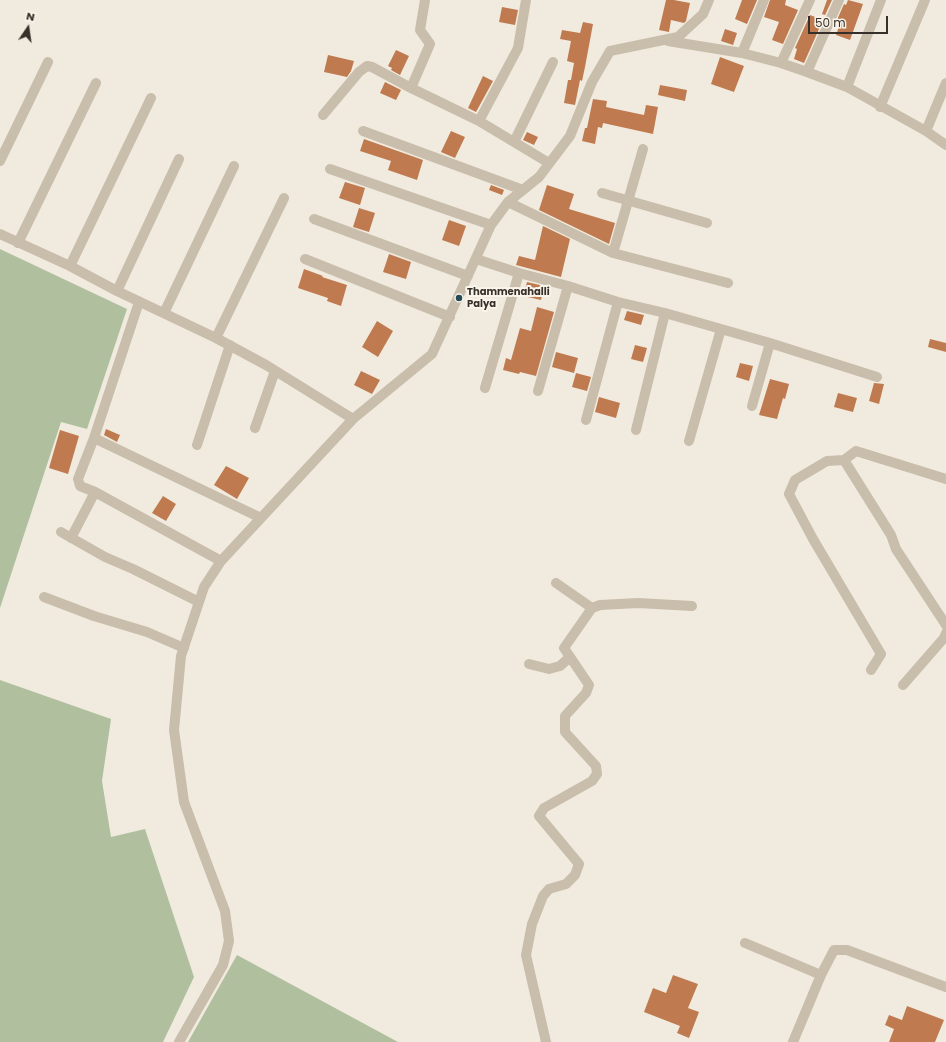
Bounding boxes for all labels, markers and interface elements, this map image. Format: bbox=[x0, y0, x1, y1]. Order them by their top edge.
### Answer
north arrow bbox=[8, 8, 48, 48]
text: N bbox=[25, 8, 37, 25]
scale bar bbox=[810, 8, 890, 34]
text: 50 m bbox=[815, 14, 846, 31]
place label: Thammenahalli Palya bbox=[467, 286, 550, 310]
marker: Thammenahalli Palya bbox=[454, 293, 464, 303]

